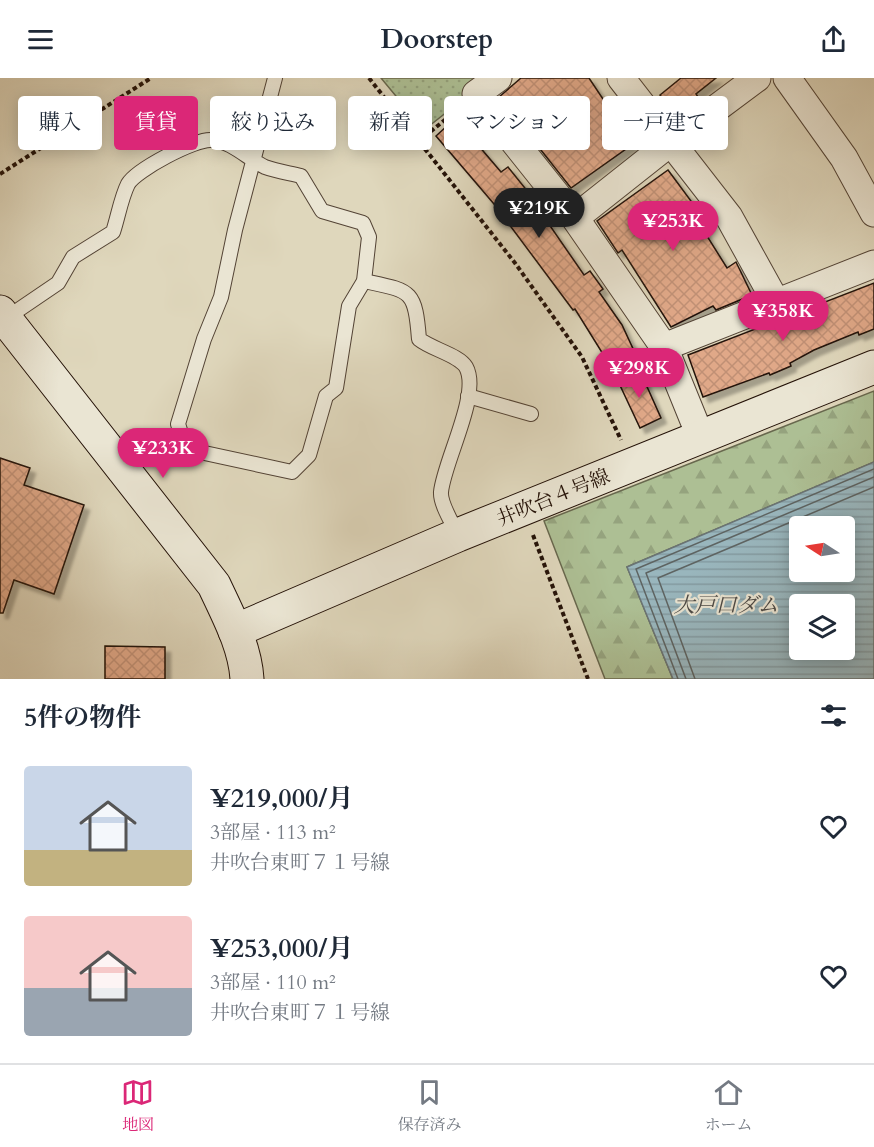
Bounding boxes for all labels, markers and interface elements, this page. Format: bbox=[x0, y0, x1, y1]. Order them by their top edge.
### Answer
text: Doorstep bbox=[381, 21, 493, 58]
icon: menu bbox=[24, 23, 57, 56]
icon: share bbox=[817, 23, 850, 56]
chip: 購入 bbox=[18, 96, 102, 150]
chip: 賃貸 bbox=[114, 96, 198, 150]
chip: 絞り込み bbox=[210, 96, 336, 150]
chip: 新着 bbox=[348, 96, 432, 150]
chip: マンション bbox=[444, 96, 590, 150]
chip: 一戸建て bbox=[602, 96, 728, 150]
pin: ¥219K bbox=[497, 188, 581, 239]
text: ¥219K bbox=[508, 194, 570, 221]
pin: ¥253K bbox=[631, 201, 715, 252]
text: ¥253K bbox=[642, 207, 704, 234]
pin: ¥358K bbox=[741, 291, 825, 342]
text: ¥358K bbox=[752, 297, 814, 324]
pin: ¥298K bbox=[597, 348, 681, 399]
text: ¥298K bbox=[608, 354, 670, 381]
pin: ¥233K bbox=[121, 428, 205, 479]
text: ¥233K bbox=[132, 434, 194, 461]
street label: 井吹台４号線 bbox=[492, 462, 614, 532]
north arrow bbox=[789, 516, 855, 582]
map controls bbox=[789, 516, 855, 660]
water label: 大戸口ダム bbox=[674, 591, 779, 620]
button: layers bbox=[789, 594, 855, 660]
icon: filters bbox=[817, 699, 850, 732]
text: 5件の物件 bbox=[24, 700, 141, 735]
text: ¥219,000/月 bbox=[210, 781, 353, 816]
icon: home bbox=[72, 790, 144, 862]
icon: heart bbox=[817, 810, 850, 843]
text: 3部屋 · 113 m² bbox=[210, 819, 336, 846]
text: 井吹台東町７１号線 bbox=[210, 849, 390, 876]
text: ¥253,000/月 bbox=[210, 931, 353, 966]
icon: home bbox=[72, 940, 144, 1012]
icon: heart bbox=[817, 960, 850, 993]
text: 3部屋 · 110 m² bbox=[210, 969, 336, 996]
text: 井吹台東町７１号線 bbox=[210, 999, 390, 1026]
tab: 地図 bbox=[121, 1076, 154, 1136]
tab: 保存済み bbox=[397, 1076, 461, 1136]
tab: ホーム bbox=[704, 1076, 752, 1136]

